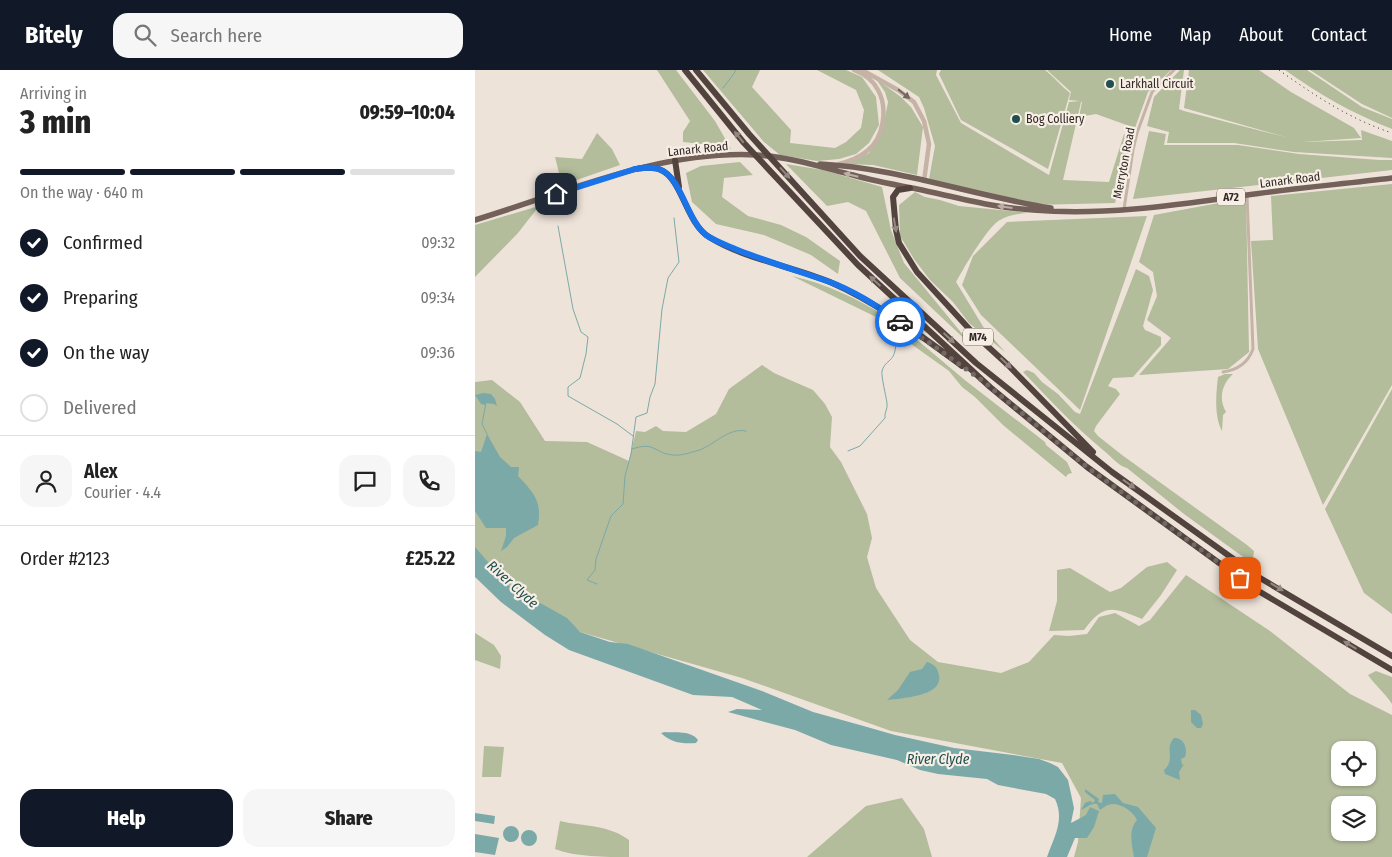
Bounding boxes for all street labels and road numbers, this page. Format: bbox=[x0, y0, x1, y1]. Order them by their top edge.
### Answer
street label: Merryton Road bbox=[1110, 126, 1138, 200]
street label: Lanark Road bbox=[667, 139, 729, 159]
street label: Lanark Road bbox=[1259, 169, 1321, 191]
road number: A72 bbox=[1217, 188, 1245, 206]
road number: M74 bbox=[963, 328, 993, 346]

